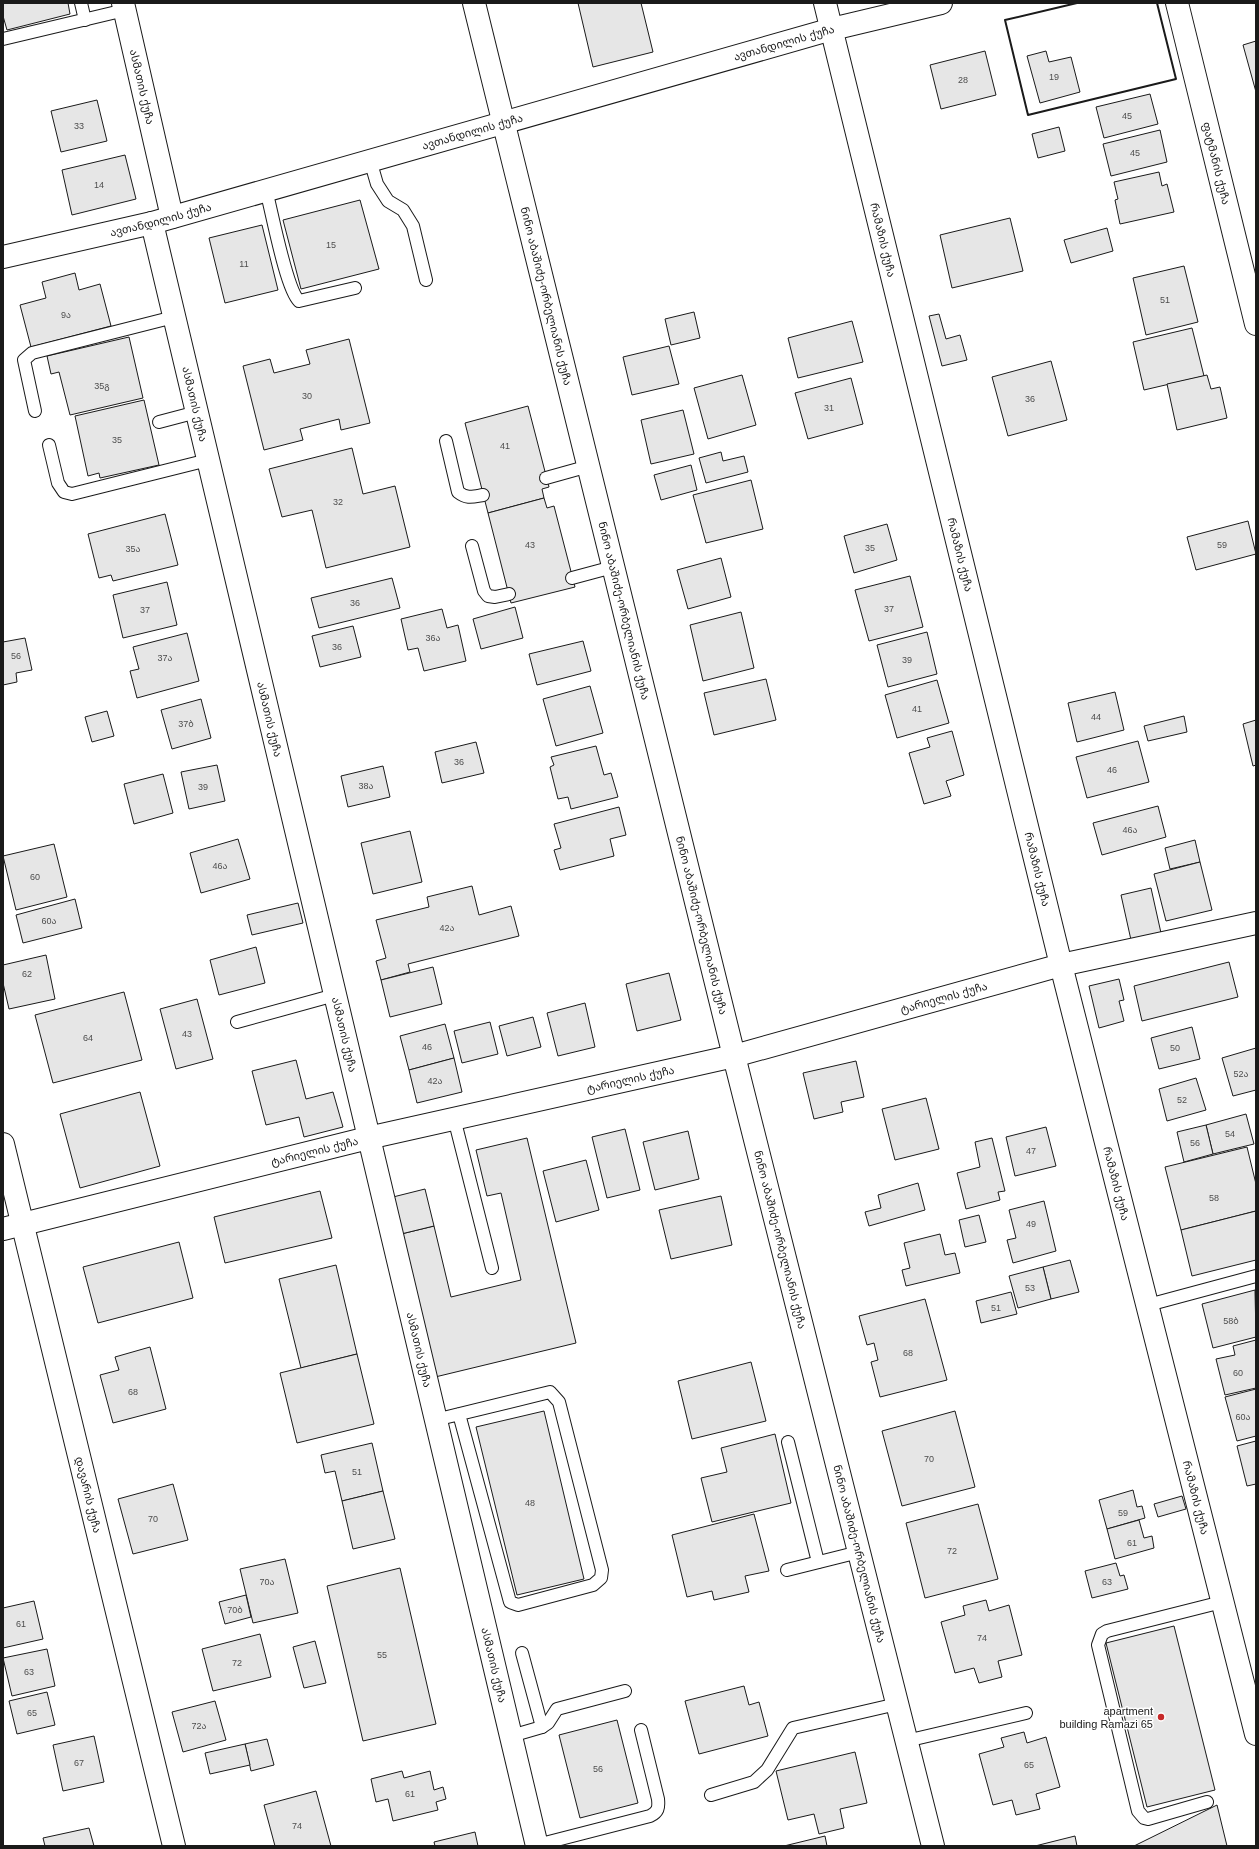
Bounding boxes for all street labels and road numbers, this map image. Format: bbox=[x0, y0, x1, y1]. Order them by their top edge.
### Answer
street label: ავთანდილის ქუჩა bbox=[732, 23, 836, 63]
street label: ასმათის ქუჩა bbox=[128, 48, 157, 126]
street label: ავთანდილის ქუჩა bbox=[421, 112, 524, 152]
street label: ფატმანის ქუჩა bbox=[1199, 121, 1232, 206]
street label: ავთანდილის ქუჩა bbox=[109, 200, 213, 238]
street label: რამაზის ქუჩა bbox=[868, 202, 898, 278]
street label: ნინო აბაშიძე-ორბელიანის ქუჩა bbox=[519, 206, 574, 387]
street label: ასმათის ქუჩა bbox=[180, 365, 210, 443]
street label: რამაზის ქუჩა bbox=[945, 516, 975, 593]
street label: ნინო აბაშიძე-ორბელიანის ქუჩა bbox=[596, 520, 652, 701]
street label: ასმათის ქუჩა bbox=[255, 680, 284, 758]
street label: რამაზის ქუჩა bbox=[1023, 831, 1052, 908]
street label: ნინო აბაშიძე-ორბელიანის ქუჩა bbox=[674, 835, 730, 1016]
street label: ტარიელის ქუჩა bbox=[899, 980, 989, 1016]
street label: ასმათის ქუჩა bbox=[330, 996, 359, 1073]
street label: ტარიელის ქუჩა bbox=[585, 1064, 675, 1096]
street label: ტარიელის ქუჩა bbox=[269, 1135, 359, 1169]
street label: რამაზის ქუჩა bbox=[1101, 1145, 1132, 1222]
street label: ნინო აბაშიძე-ორბელიანის ქუჩა bbox=[752, 1149, 808, 1330]
street label: ასმათის ქუჩა bbox=[405, 1311, 434, 1389]
street label: დავარის ქუჩა bbox=[72, 1455, 104, 1534]
street label: რამაზის ქუჩა bbox=[1181, 1459, 1211, 1536]
street label: ნინო აბაშიძე-ორბელიანის ქუჩა bbox=[831, 1463, 888, 1644]
street label: ასმათის ქუჩა bbox=[479, 1626, 509, 1704]

